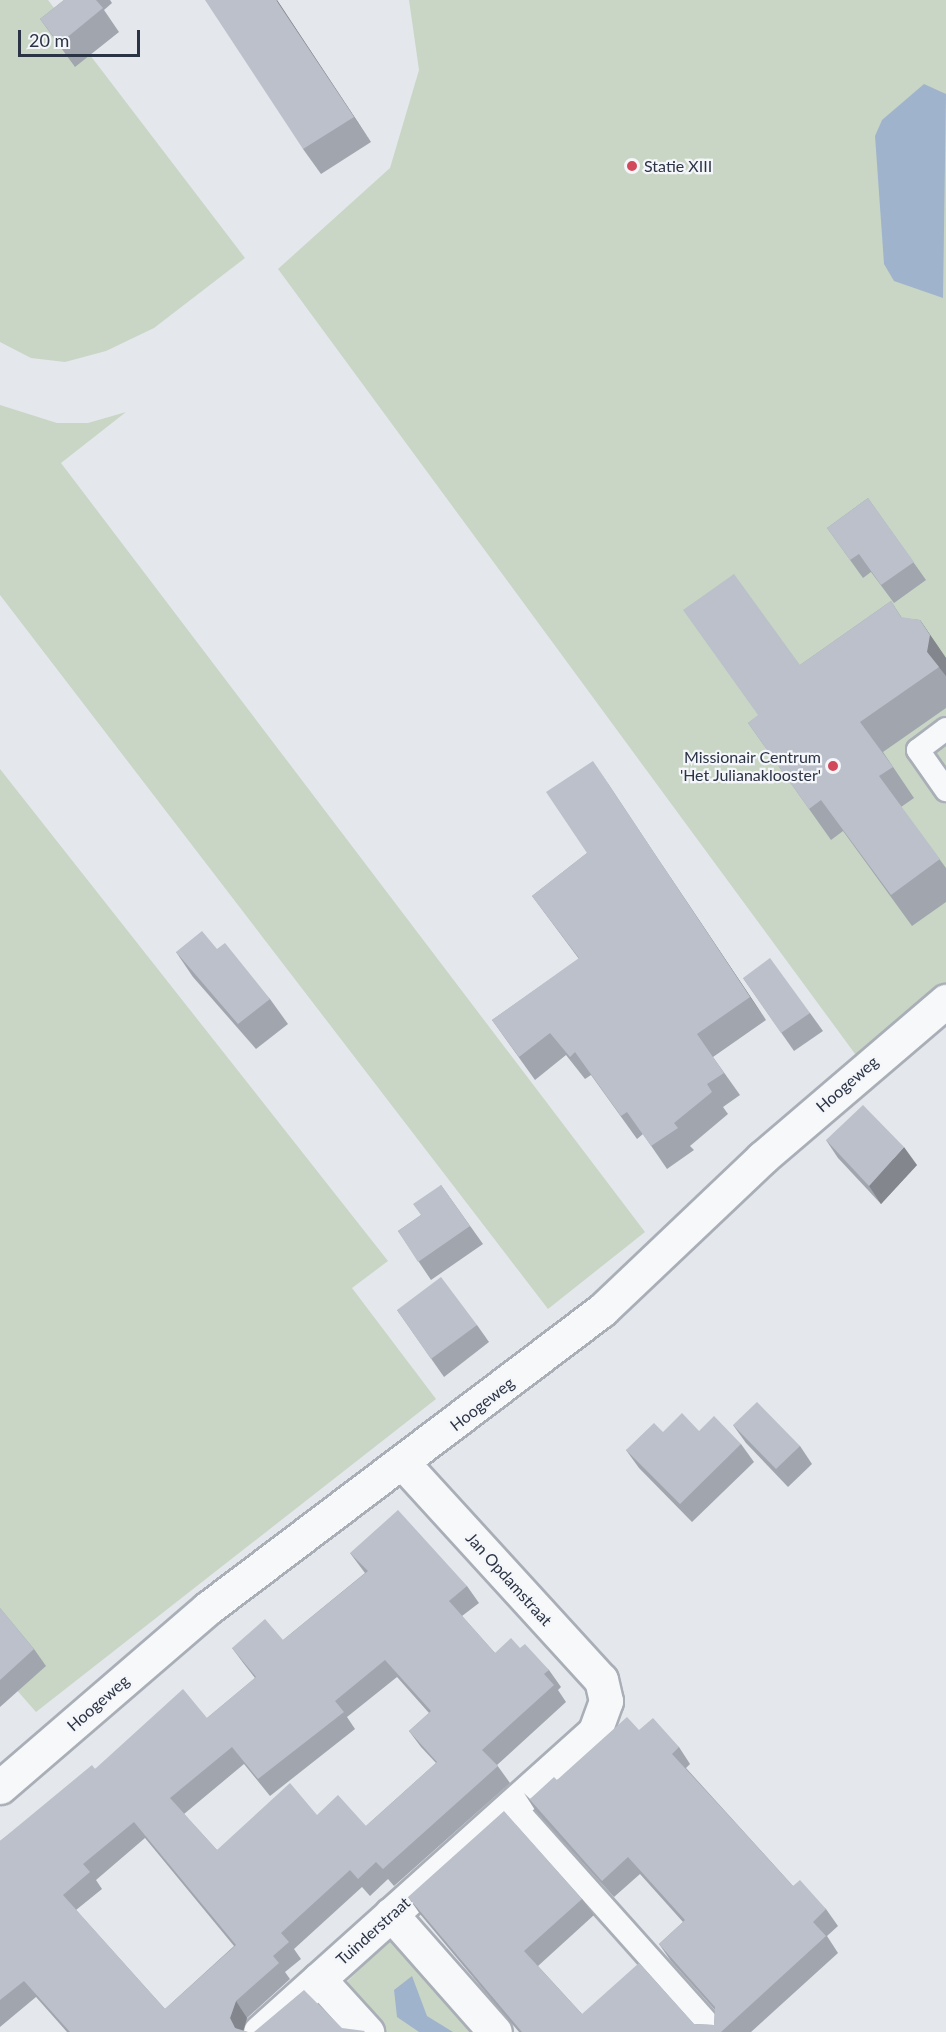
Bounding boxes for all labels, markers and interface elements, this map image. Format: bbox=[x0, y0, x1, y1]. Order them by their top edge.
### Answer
scale bar bbox=[21, 18, 142, 56]
text: 20 m bbox=[29, 29, 69, 51]
place label: Statie XIII bbox=[644, 156, 712, 176]
marker: Statie XIII bbox=[625, 159, 639, 173]
place label: Missionair Centrum 'Het Julianaklooster' bbox=[679, 747, 821, 785]
marker: Missionair Centrum 'Het Julianaklooster' bbox=[826, 759, 840, 773]
street label: Hoogeweg bbox=[812, 1052, 882, 1116]
street label: Hoogeweg bbox=[446, 1373, 518, 1435]
street label: Jan Opdamstraat bbox=[462, 1528, 556, 1630]
street label: Hoogeweg bbox=[63, 1671, 133, 1735]
street label: Tuinderstraat bbox=[332, 1893, 414, 1969]

